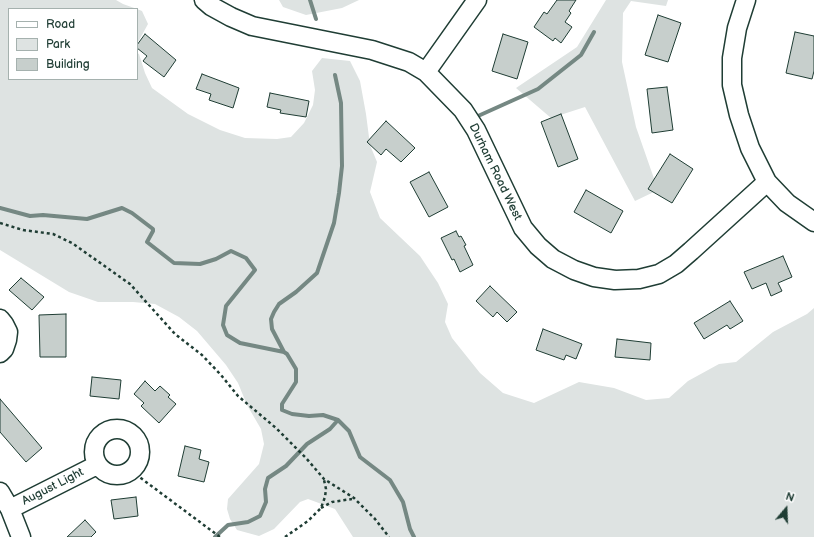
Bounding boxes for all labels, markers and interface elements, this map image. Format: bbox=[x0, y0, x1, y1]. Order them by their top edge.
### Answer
legend bbox=[8, 8, 138, 80]
text: Road bbox=[46, 17, 75, 32]
text: Park bbox=[46, 37, 70, 52]
text: Building bbox=[46, 57, 90, 72]
street label: Durham Road West bbox=[465, 121, 525, 223]
street label: August Light bbox=[20, 465, 86, 509]
north arrow bbox=[766, 489, 806, 529]
text: N bbox=[784, 490, 796, 505]

